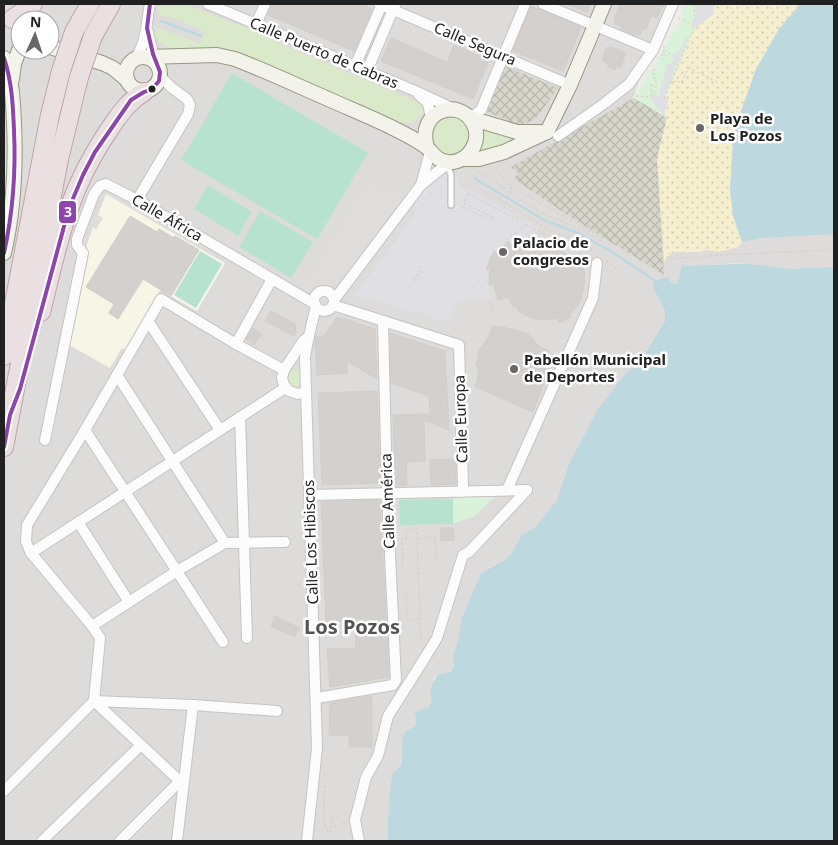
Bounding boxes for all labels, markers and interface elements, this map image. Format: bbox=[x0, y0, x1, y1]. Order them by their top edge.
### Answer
north arrow bbox=[10, 10, 60, 60]
text: N bbox=[30, 12, 42, 31]
street label: Calle Puerto de Cabras bbox=[247, 12, 402, 92]
street label: Calle Segura bbox=[431, 17, 520, 69]
unlabelled marker bbox=[147, 84, 157, 94]
place label: Playa de Los Pozos bbox=[710, 108, 782, 145]
marker: Playa de Los Pozos bbox=[694, 122, 706, 134]
street label: Calle África bbox=[129, 189, 206, 245]
line badge: 3 bbox=[58, 200, 77, 224]
text: 3 bbox=[64, 202, 72, 221]
place label: Palacio de congresos bbox=[513, 232, 589, 269]
marker: Palacio de congresos bbox=[497, 246, 509, 258]
place label: Pabellón Municipal de Deportes bbox=[524, 349, 666, 386]
marker: Pabellón Municipal de Deportes bbox=[508, 363, 520, 375]
street label: Calle Europa bbox=[448, 375, 472, 463]
street label: Calle América bbox=[375, 453, 399, 549]
street label: Calle Los Hibiscos bbox=[298, 479, 322, 605]
district label: Los Pozos bbox=[304, 613, 400, 640]

